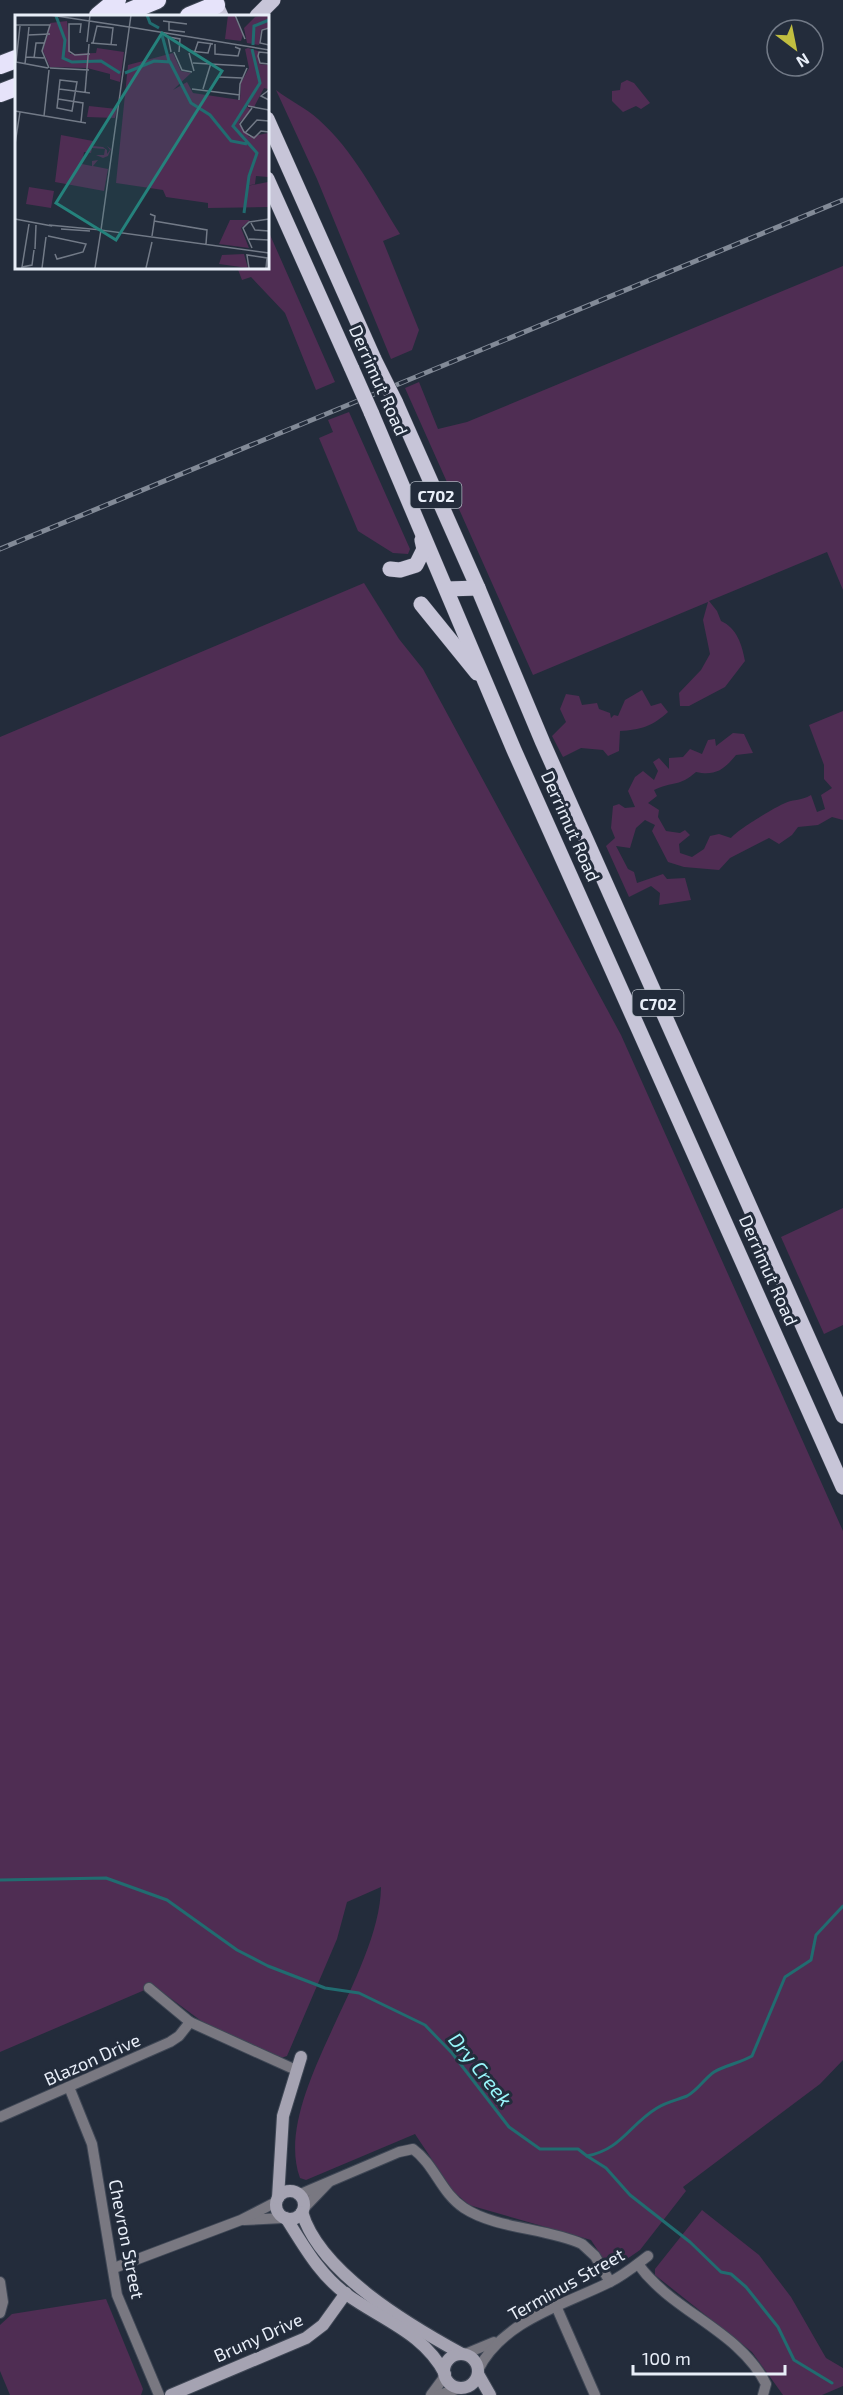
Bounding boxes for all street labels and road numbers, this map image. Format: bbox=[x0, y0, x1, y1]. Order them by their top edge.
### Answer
street label: Derrimut Road bbox=[345, 321, 413, 439]
road number: C702 bbox=[410, 482, 462, 508]
street label: Derrimut Road bbox=[537, 767, 605, 885]
road number: C702 bbox=[632, 990, 684, 1016]
street label: Derrimut Road bbox=[735, 1211, 803, 1329]
street label: Blazon Drive bbox=[40, 2028, 144, 2090]
street label: Chevron Street bbox=[105, 2177, 149, 2301]
street label: Terminus Street bbox=[504, 2243, 628, 2325]
street label: Bruny Drive bbox=[210, 2308, 306, 2366]

